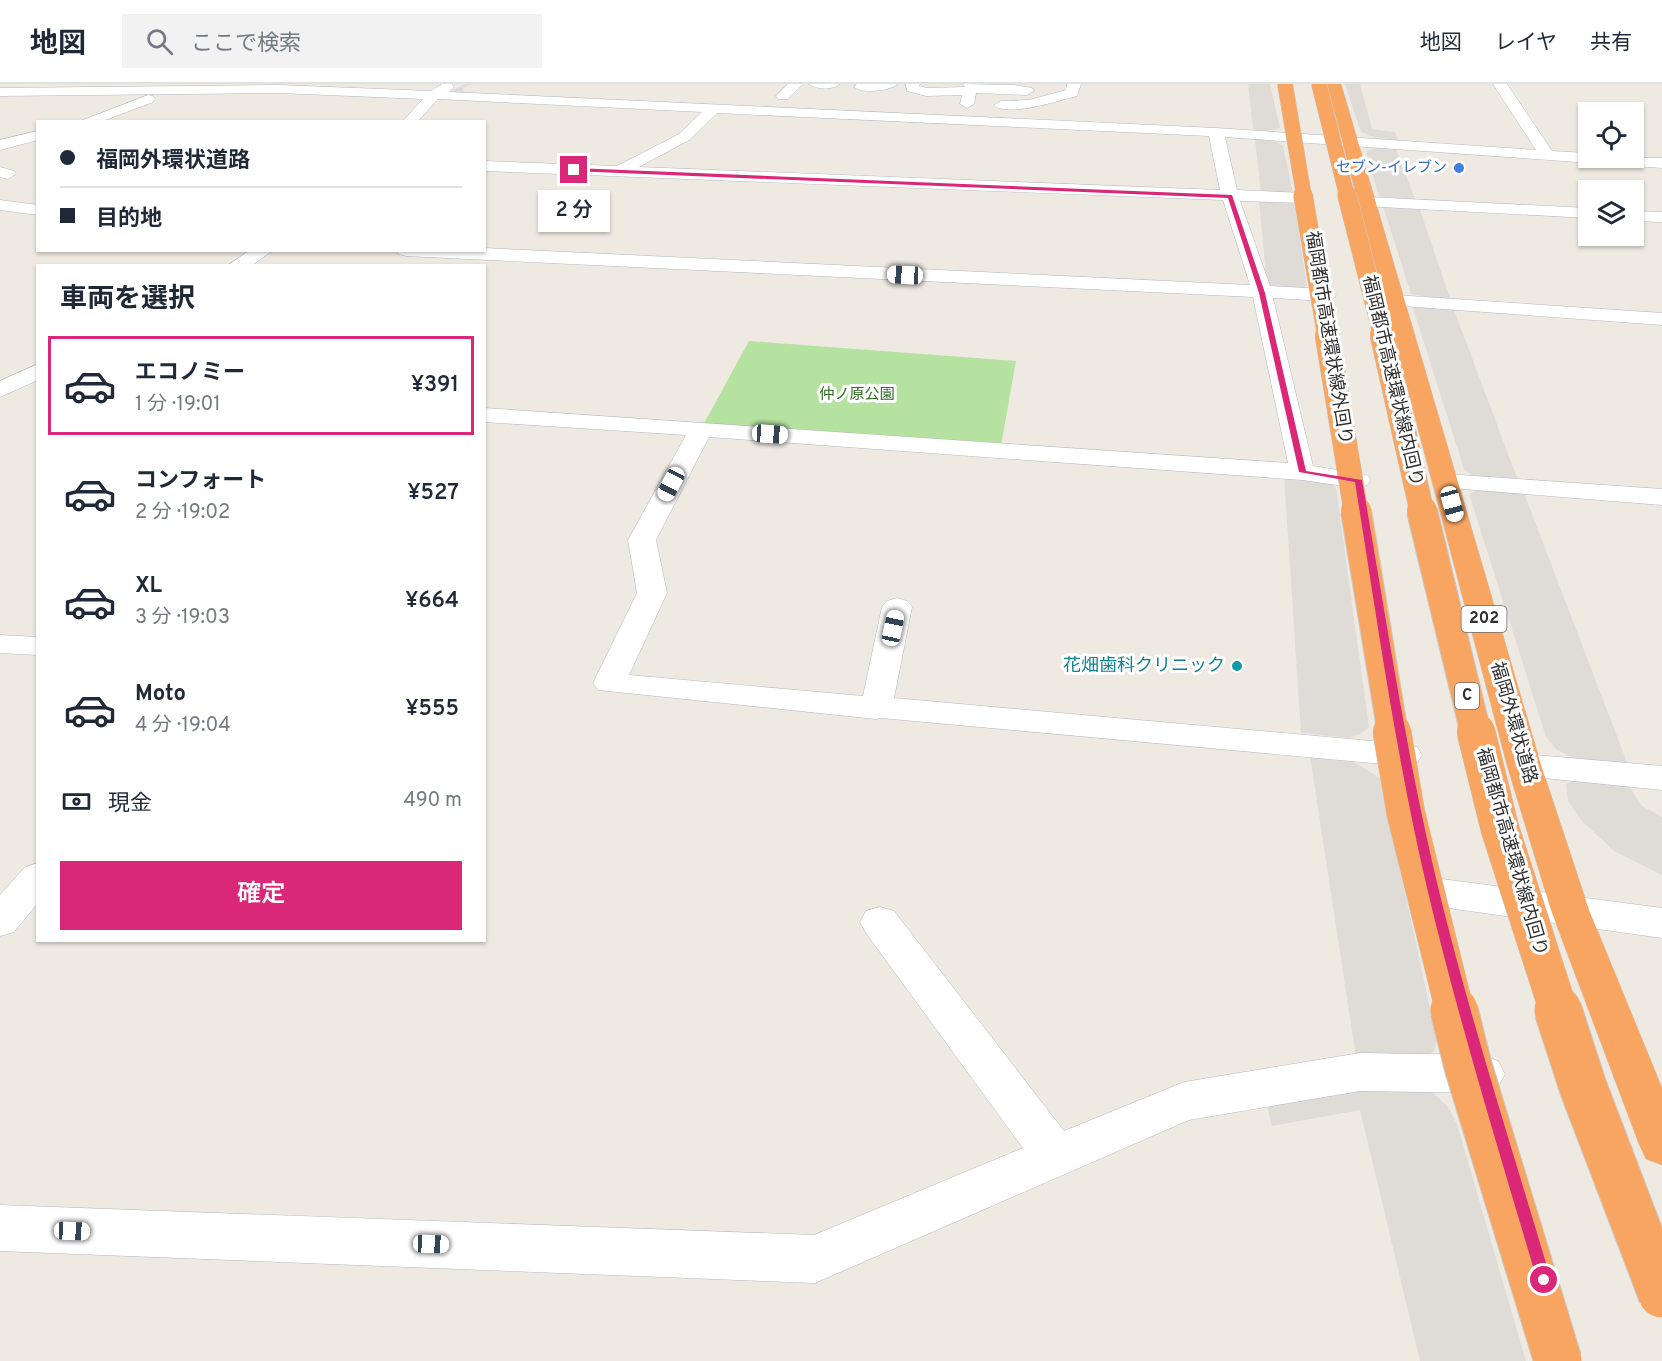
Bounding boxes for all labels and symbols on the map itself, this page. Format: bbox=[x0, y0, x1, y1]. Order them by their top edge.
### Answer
route end bbox=[560, 156, 587, 183]
place label: セブン-イレブン bbox=[1336, 159, 1447, 178]
marker: セブン-イレブン bbox=[1452, 161, 1466, 175]
callout: 2 分 bbox=[538, 191, 610, 233]
street label: 福岡都市高速環状線外回り bbox=[1300, 230, 1356, 446]
car bbox=[887, 265, 923, 285]
street label: 福岡都市高速環状線内回り bbox=[1357, 273, 1427, 489]
park label: 仲ノ原公園 bbox=[819, 385, 895, 405]
car bbox=[751, 424, 789, 444]
car bbox=[655, 464, 687, 504]
car bbox=[1439, 484, 1465, 524]
road number: 202 bbox=[1462, 606, 1506, 632]
car bbox=[880, 609, 906, 647]
place label: 花畑歯科クリニック bbox=[1063, 655, 1225, 678]
marker: 花畑歯科クリニック bbox=[1230, 659, 1244, 673]
street label: 福岡外環状道路 bbox=[1485, 659, 1541, 787]
road number: C bbox=[1455, 683, 1479, 709]
street label: 福岡都市高速環状線内回り bbox=[1470, 745, 1552, 959]
car bbox=[54, 1221, 90, 1241]
car bbox=[413, 1234, 449, 1254]
route start bbox=[1530, 1266, 1557, 1293]

